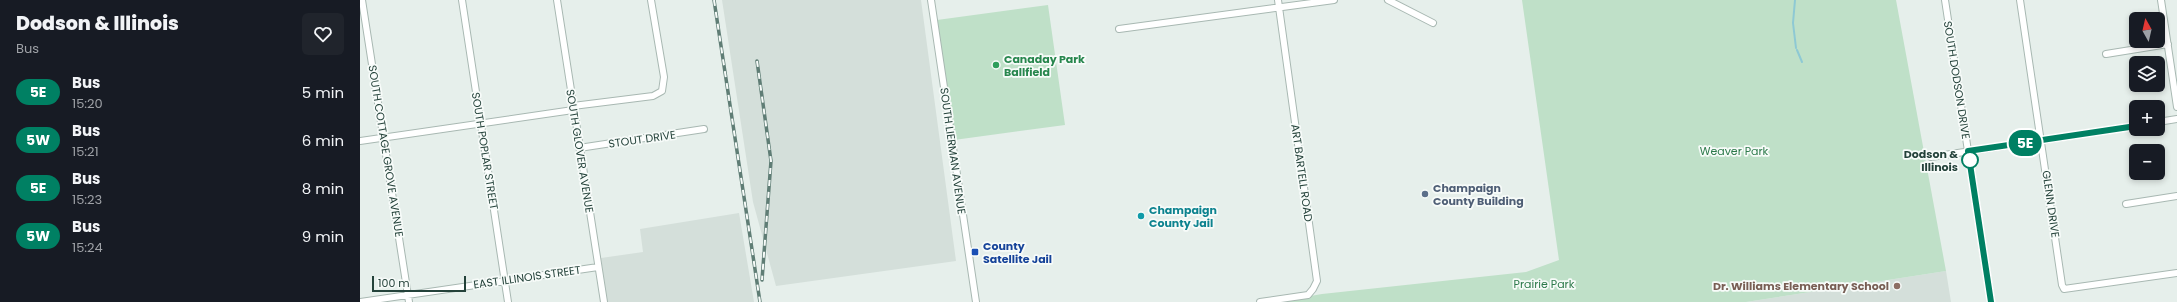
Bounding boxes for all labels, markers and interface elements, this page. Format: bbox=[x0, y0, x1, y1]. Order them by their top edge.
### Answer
text: Dodson & Illinois bbox=[16, 10, 179, 37]
north arrow bbox=[2129, 12, 2165, 48]
map controls bbox=[2129, 12, 2165, 180]
button: heart bbox=[302, 13, 344, 55]
street label: SOUTH DODSON DRIVE bbox=[1940, 20, 1974, 140]
text: Bus bbox=[16, 39, 39, 58]
place label: Canaday Park Ballfield bbox=[1004, 51, 1085, 80]
button: layers bbox=[2129, 56, 2165, 92]
marker: Canaday Park Ballfield bbox=[991, 60, 1001, 70]
street label: SOUTH COTTAGE GROVE AVENUE bbox=[365, 64, 407, 238]
text: Bus bbox=[72, 72, 100, 93]
text: 5E bbox=[30, 82, 46, 102]
text: 5 min bbox=[302, 82, 344, 103]
street label: SOUTH LIERMAN AVENUE bbox=[936, 87, 970, 215]
street label: SOUTH GLOVER AVENUE bbox=[562, 88, 598, 214]
street label: SOUTH POPLAR STREET bbox=[468, 91, 502, 211]
text: 15:20 bbox=[72, 94, 103, 113]
button: + bbox=[2129, 100, 2165, 136]
text: Bus bbox=[72, 120, 100, 141]
street label: ART BARTELL ROAD bbox=[1287, 123, 1317, 223]
street label: STOUT DRIVE bbox=[607, 126, 677, 152]
text: 5W bbox=[26, 130, 50, 150]
text: 6 min bbox=[302, 130, 344, 151]
line badge: 5E bbox=[2007, 130, 2043, 156]
text: 5E bbox=[2017, 133, 2033, 153]
text: 15:21 bbox=[72, 142, 99, 161]
park label: Weaver Park bbox=[1700, 143, 1769, 159]
button: − bbox=[2129, 144, 2165, 180]
place label: Dodson & Illinois bbox=[1904, 146, 1958, 175]
marker: Dodson & Illinois bbox=[1961, 151, 1979, 169]
text: Bus bbox=[72, 168, 100, 189]
street label: GLENN DRIVE bbox=[2038, 169, 2064, 239]
text: 5E bbox=[30, 178, 46, 198]
text: 8 min bbox=[302, 178, 344, 199]
place label: Champaign County Building bbox=[1433, 180, 1524, 209]
marker: Champaign County Building bbox=[1420, 189, 1430, 199]
text: 15:23 bbox=[72, 190, 102, 209]
place label: Champaign County Jail bbox=[1149, 202, 1217, 231]
marker: Champaign County Jail bbox=[1136, 211, 1146, 221]
text: Bus bbox=[72, 216, 100, 237]
text: 5W bbox=[26, 226, 50, 246]
text: 9 min bbox=[302, 226, 344, 247]
text: 15:24 bbox=[72, 238, 103, 257]
place label: County Satellite Jail bbox=[983, 238, 1052, 267]
marker: County Satellite Jail bbox=[970, 247, 980, 257]
street label: EAST ILLINOIS STREET bbox=[472, 262, 582, 292]
scale bar bbox=[372, 274, 466, 293]
text: 100 m bbox=[378, 275, 410, 291]
park label: Prairie Park bbox=[1514, 276, 1575, 292]
place label: Dr. Williams Elementary School bbox=[1713, 278, 1889, 294]
marker: Dr. Williams Elementary School bbox=[1892, 281, 1902, 291]

